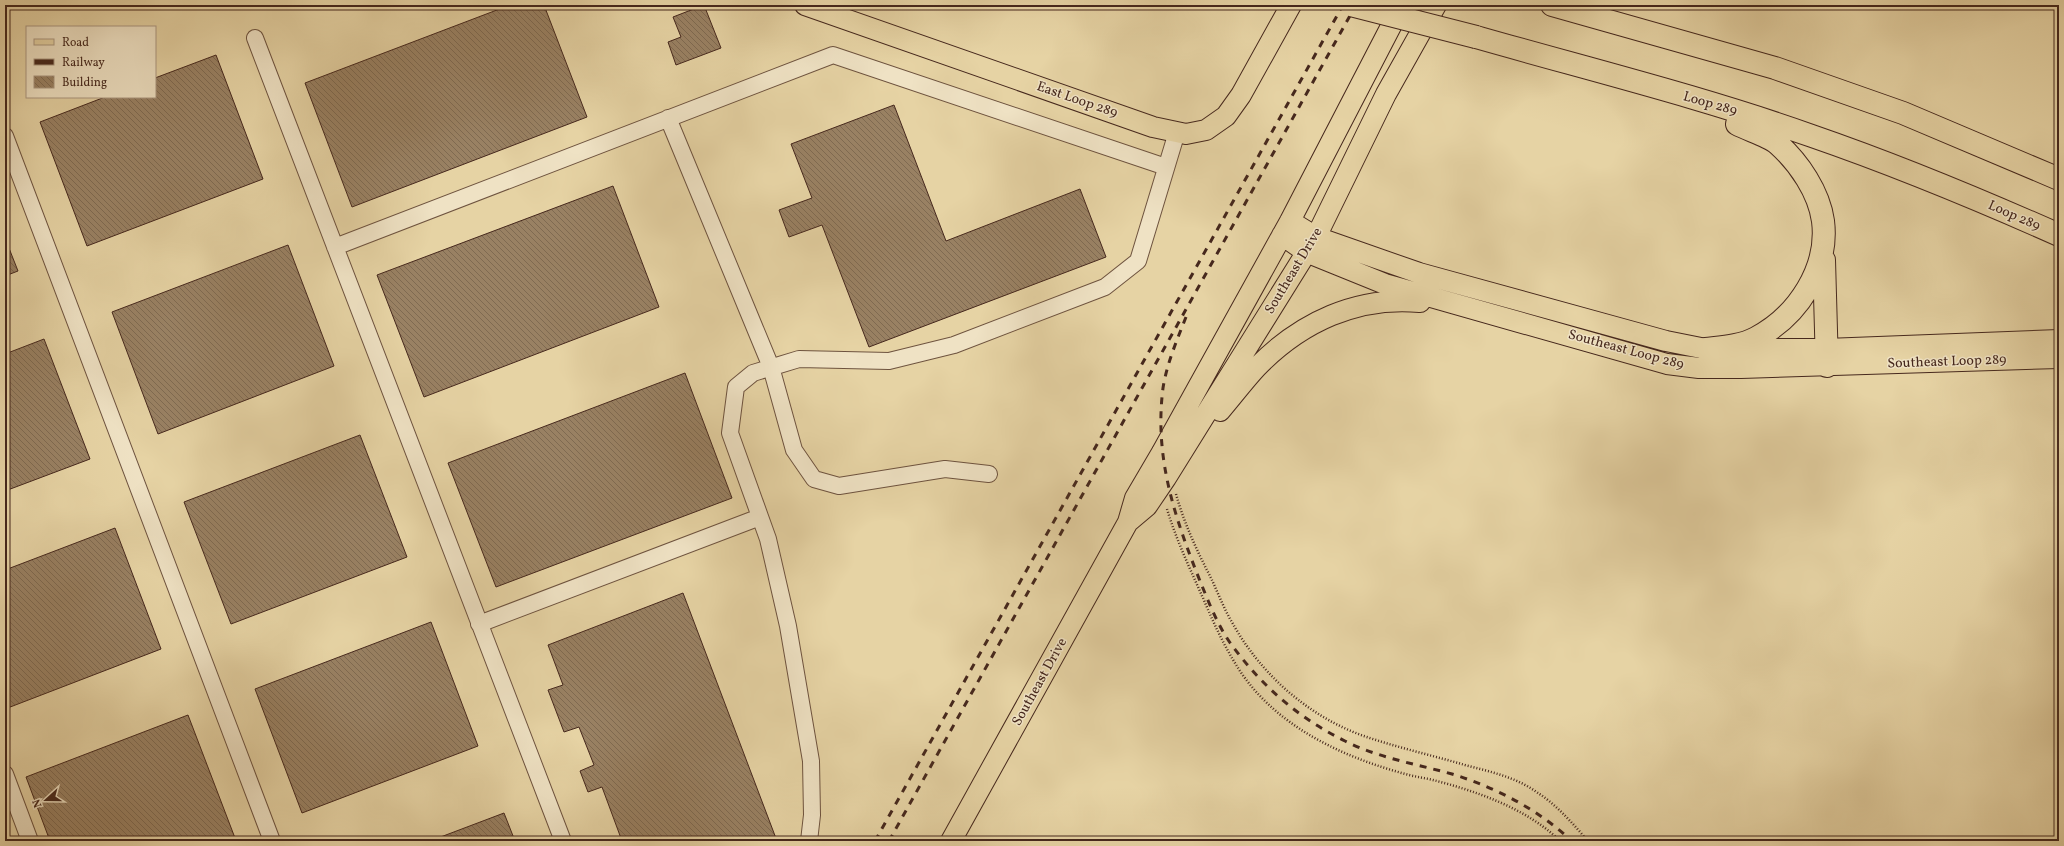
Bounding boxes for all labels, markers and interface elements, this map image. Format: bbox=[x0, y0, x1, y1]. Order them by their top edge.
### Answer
legend bbox=[26, 26, 156, 98]
text: Road bbox=[62, 35, 89, 51]
text: Railway bbox=[62, 55, 105, 71]
text: Building bbox=[62, 75, 107, 91]
street label: East Loop 289 bbox=[1034, 77, 1120, 123]
street label: Loop 289 bbox=[1681, 87, 1739, 121]
street label: Loop 289 bbox=[1985, 196, 2043, 236]
street label: Southeast Drive bbox=[1261, 224, 1328, 318]
street label: Southeast Loop 289 bbox=[1566, 325, 1686, 375]
street label: Southeast Loop 289 bbox=[1887, 350, 2007, 374]
street label: Southeast Drive bbox=[1008, 634, 1072, 729]
north arrow bbox=[26, 780, 66, 820]
text: N bbox=[30, 797, 46, 809]

